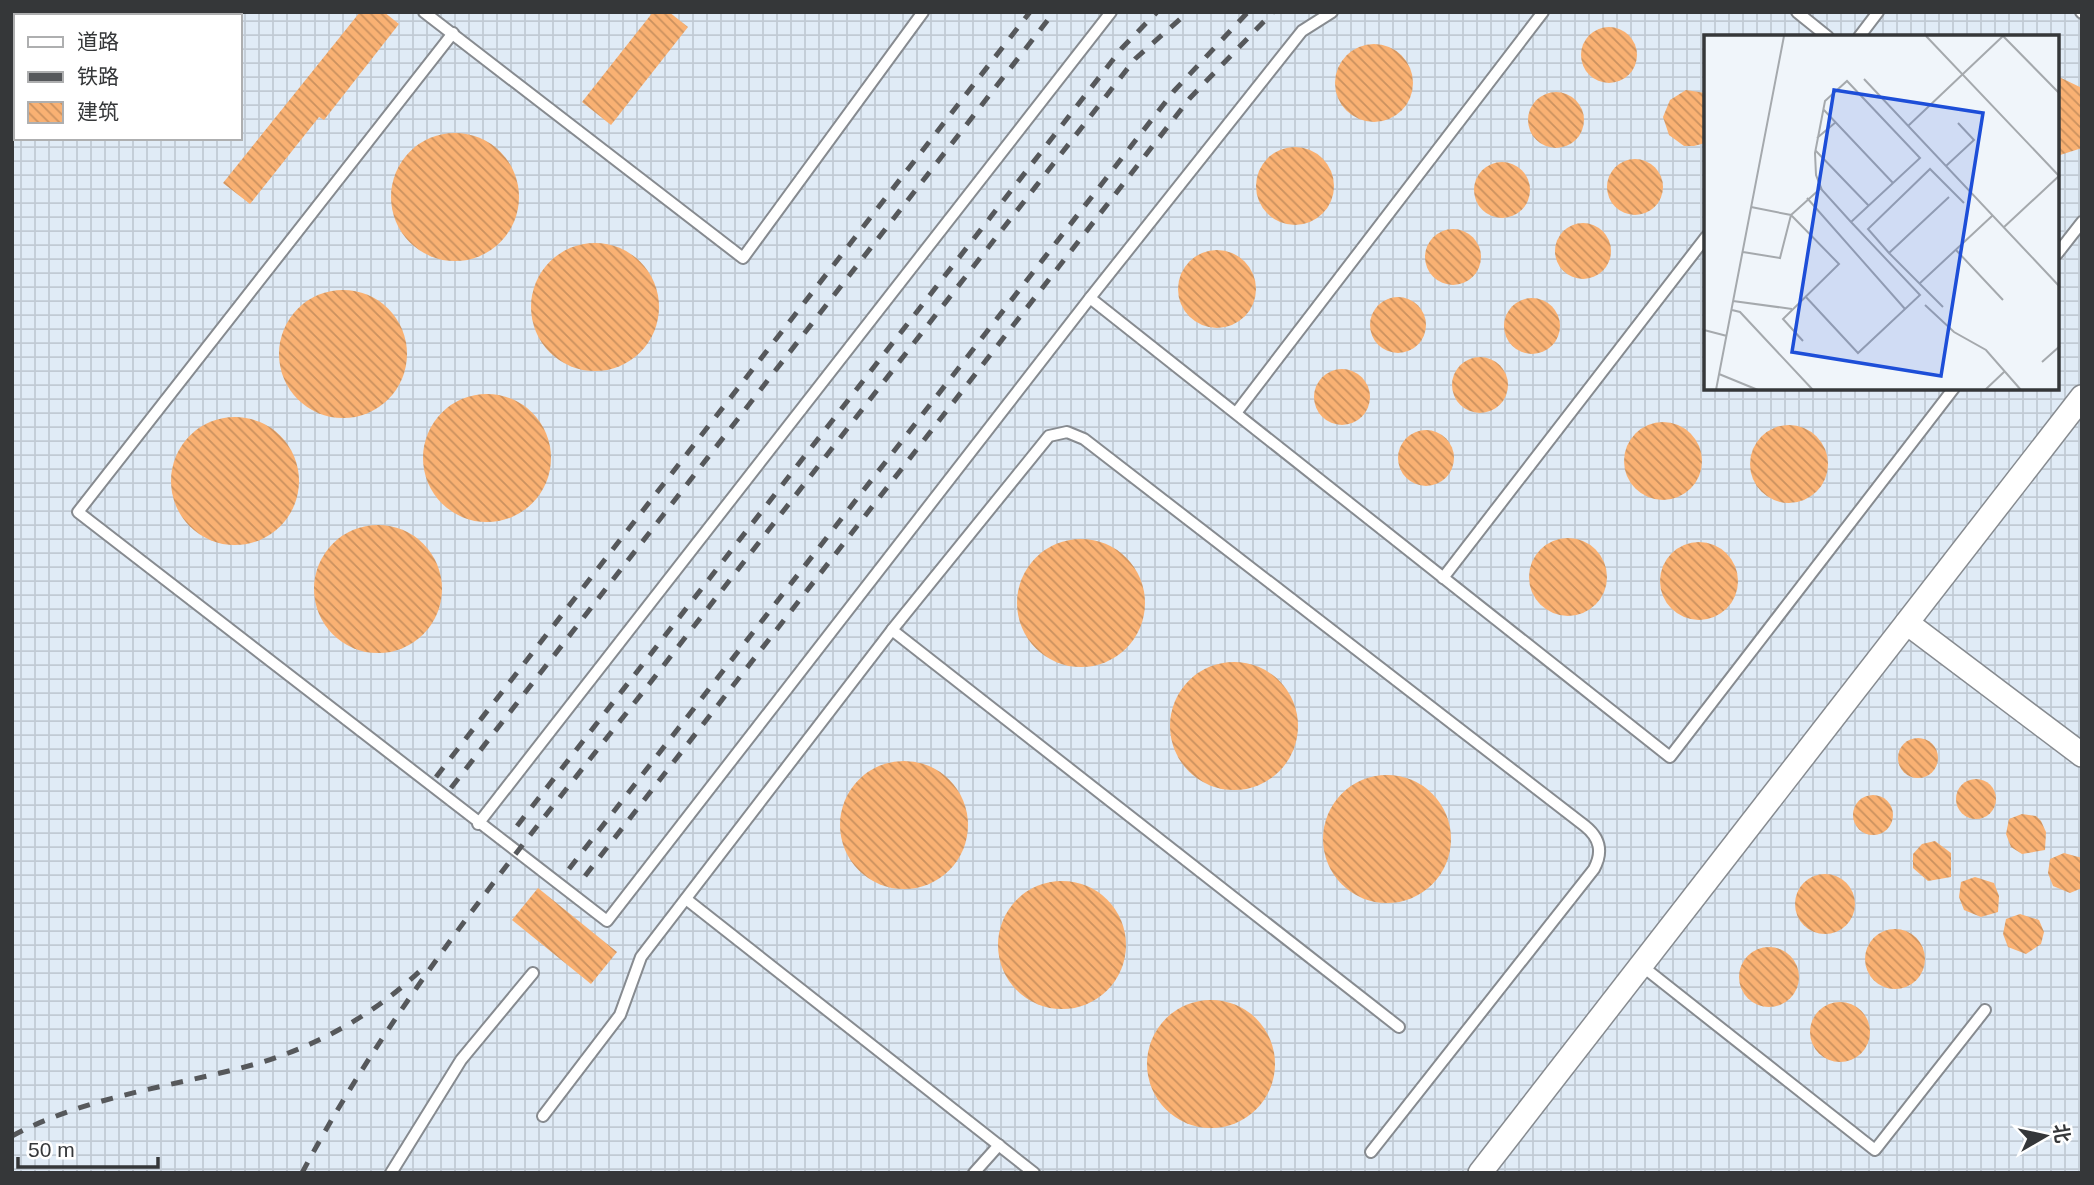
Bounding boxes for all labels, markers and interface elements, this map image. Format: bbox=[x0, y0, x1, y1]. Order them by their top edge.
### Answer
legend bbox=[14, 14, 242, 140]
text: 道路 bbox=[77, 30, 119, 53]
inset map bbox=[1704, 35, 2059, 390]
text: 铁路 bbox=[77, 65, 119, 88]
text: 建筑 bbox=[77, 100, 119, 123]
north arrow bbox=[2010, 1101, 2080, 1171]
text: 北 bbox=[2049, 1122, 2073, 1144]
scale bar bbox=[18, 1126, 158, 1170]
text: 50 m bbox=[28, 1138, 75, 1161]

